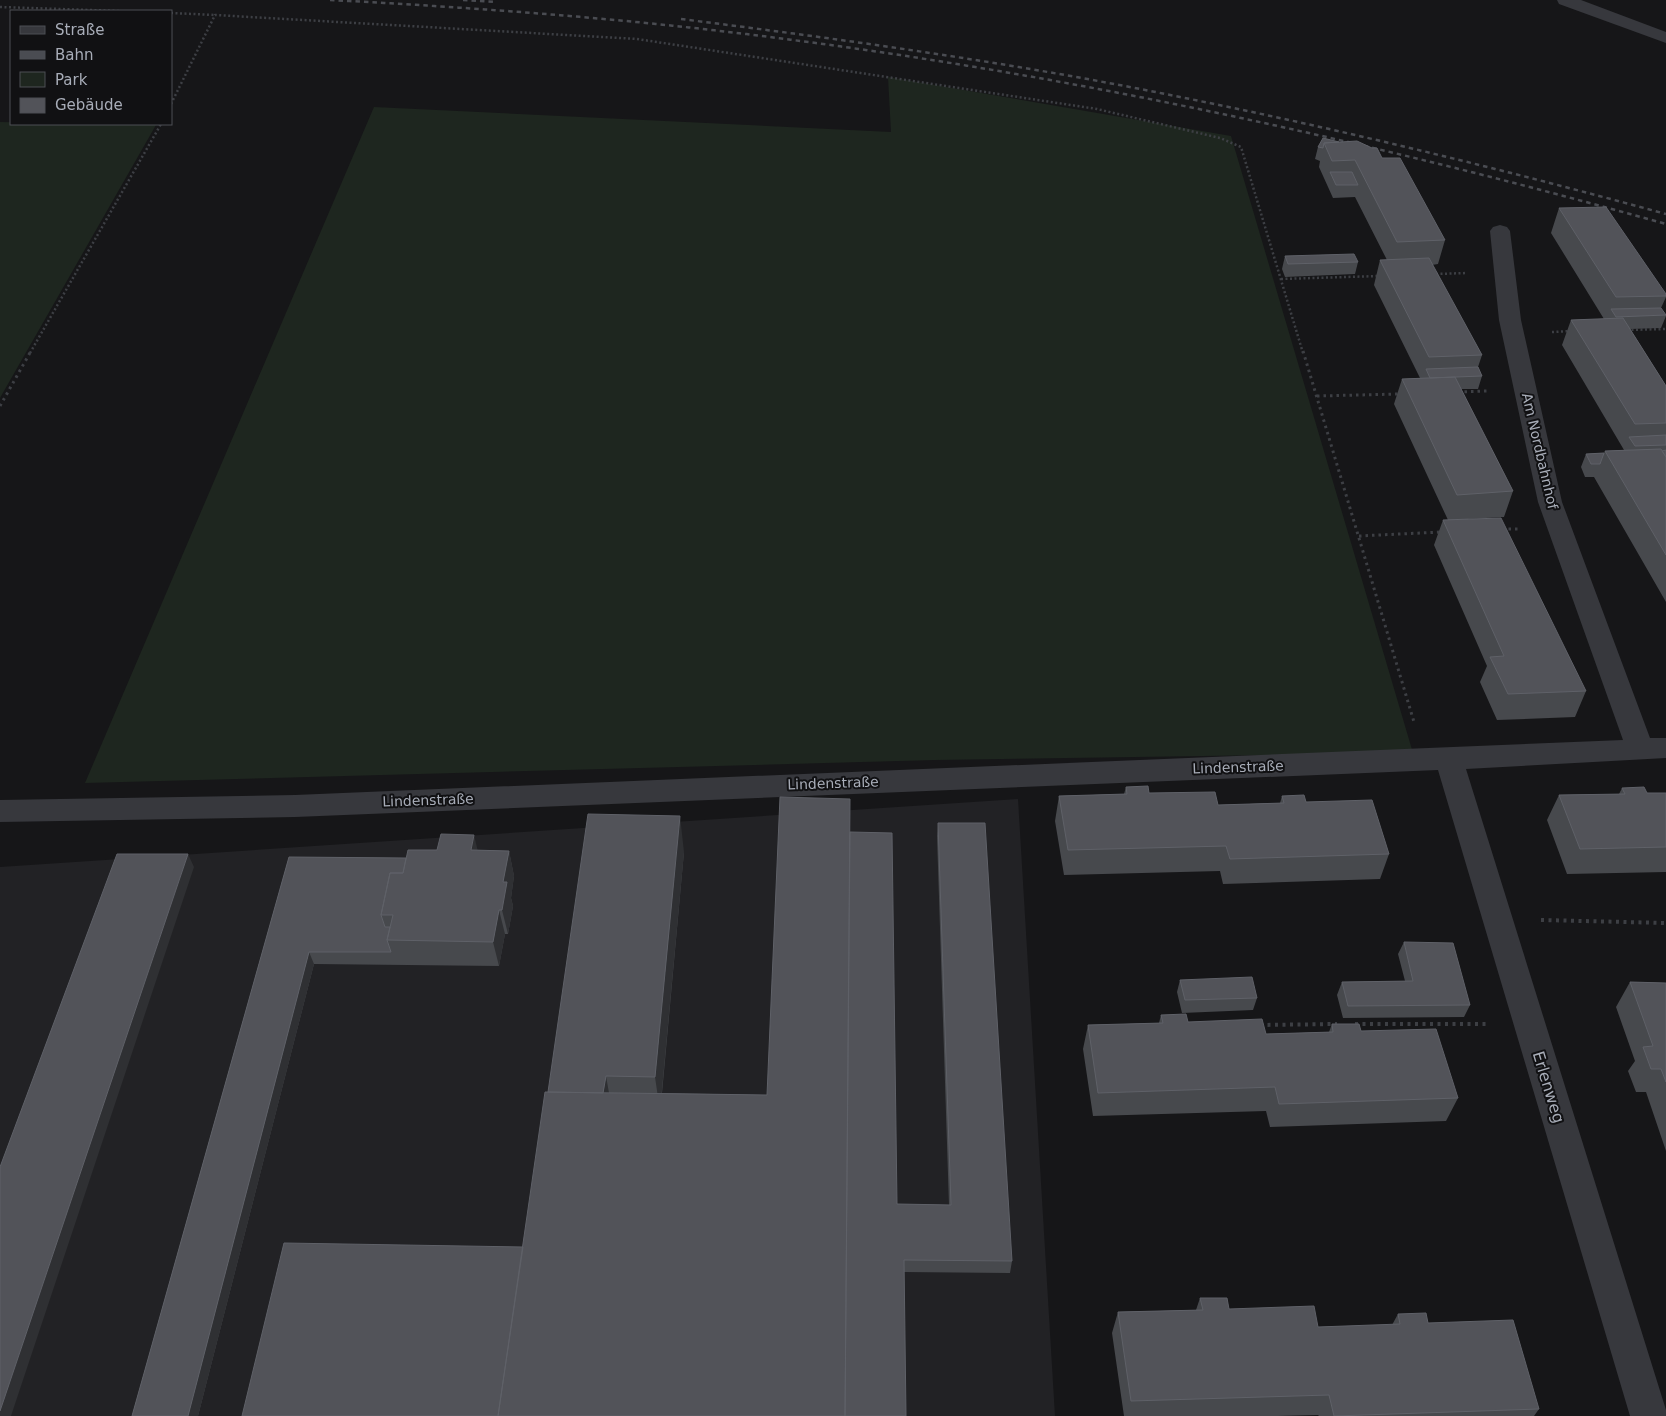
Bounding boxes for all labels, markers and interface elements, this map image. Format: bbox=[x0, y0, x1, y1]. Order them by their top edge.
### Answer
legend bbox=[10, 10, 172, 125]
text: Straße bbox=[55, 21, 104, 39]
text: Bahn bbox=[55, 46, 94, 64]
text: Park bbox=[55, 71, 88, 89]
text: Gebäude bbox=[55, 96, 123, 114]
street label: Am Nordbahnhof bbox=[1519, 391, 1561, 512]
street label: Lindenstraße bbox=[1192, 757, 1284, 777]
street label: Lindenstraße bbox=[787, 773, 879, 793]
street label: Lindenstraße bbox=[382, 790, 474, 810]
street label: Erlenweg bbox=[1529, 1049, 1568, 1125]

